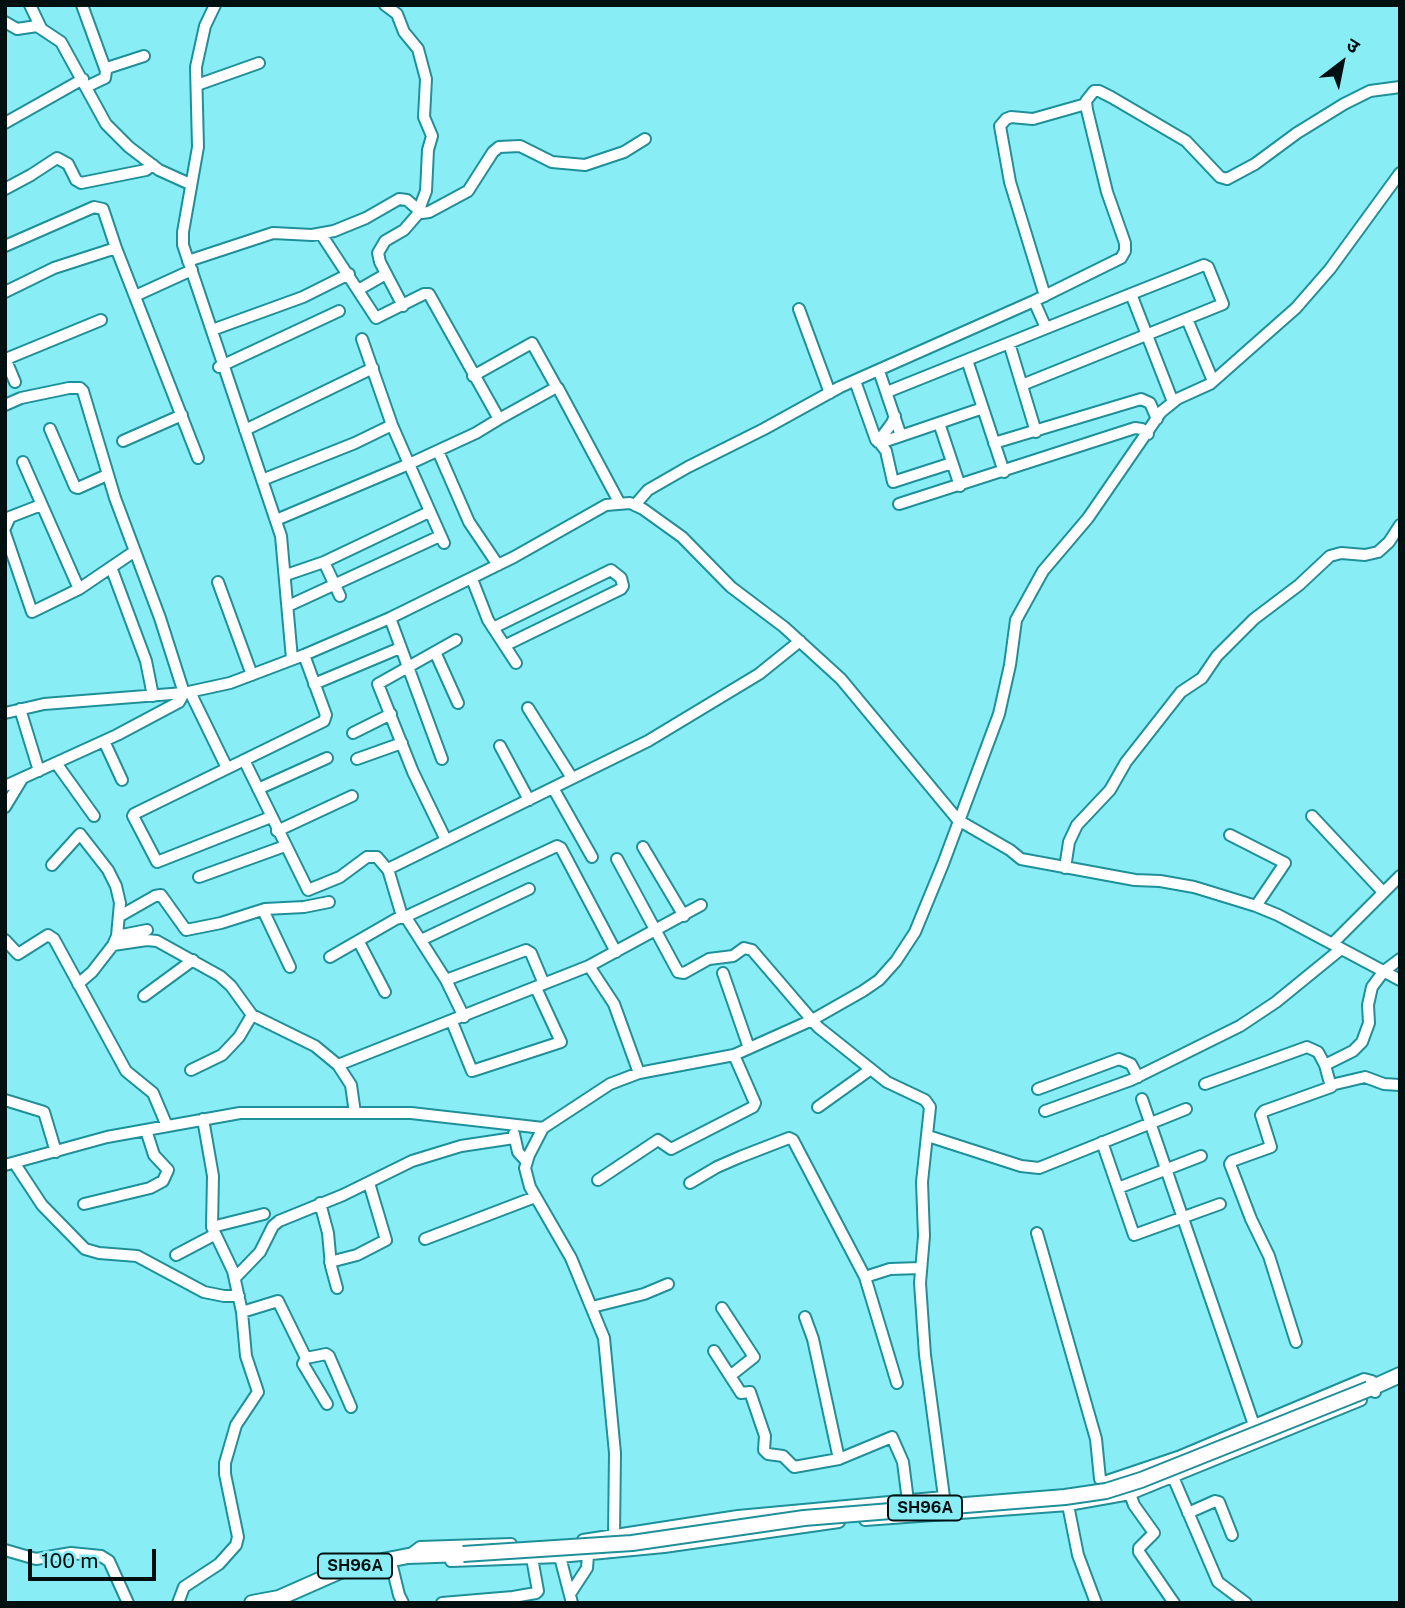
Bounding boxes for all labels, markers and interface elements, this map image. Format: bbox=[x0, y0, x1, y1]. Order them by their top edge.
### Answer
north arrow bbox=[1307, 28, 1377, 98]
text: उ bbox=[1343, 33, 1364, 57]
road number: SH96A bbox=[888, 1496, 962, 1520]
scale bar bbox=[32, 1534, 159, 1578]
text: 100 m bbox=[41, 1548, 98, 1573]
road number: SH96A bbox=[318, 1554, 392, 1578]

